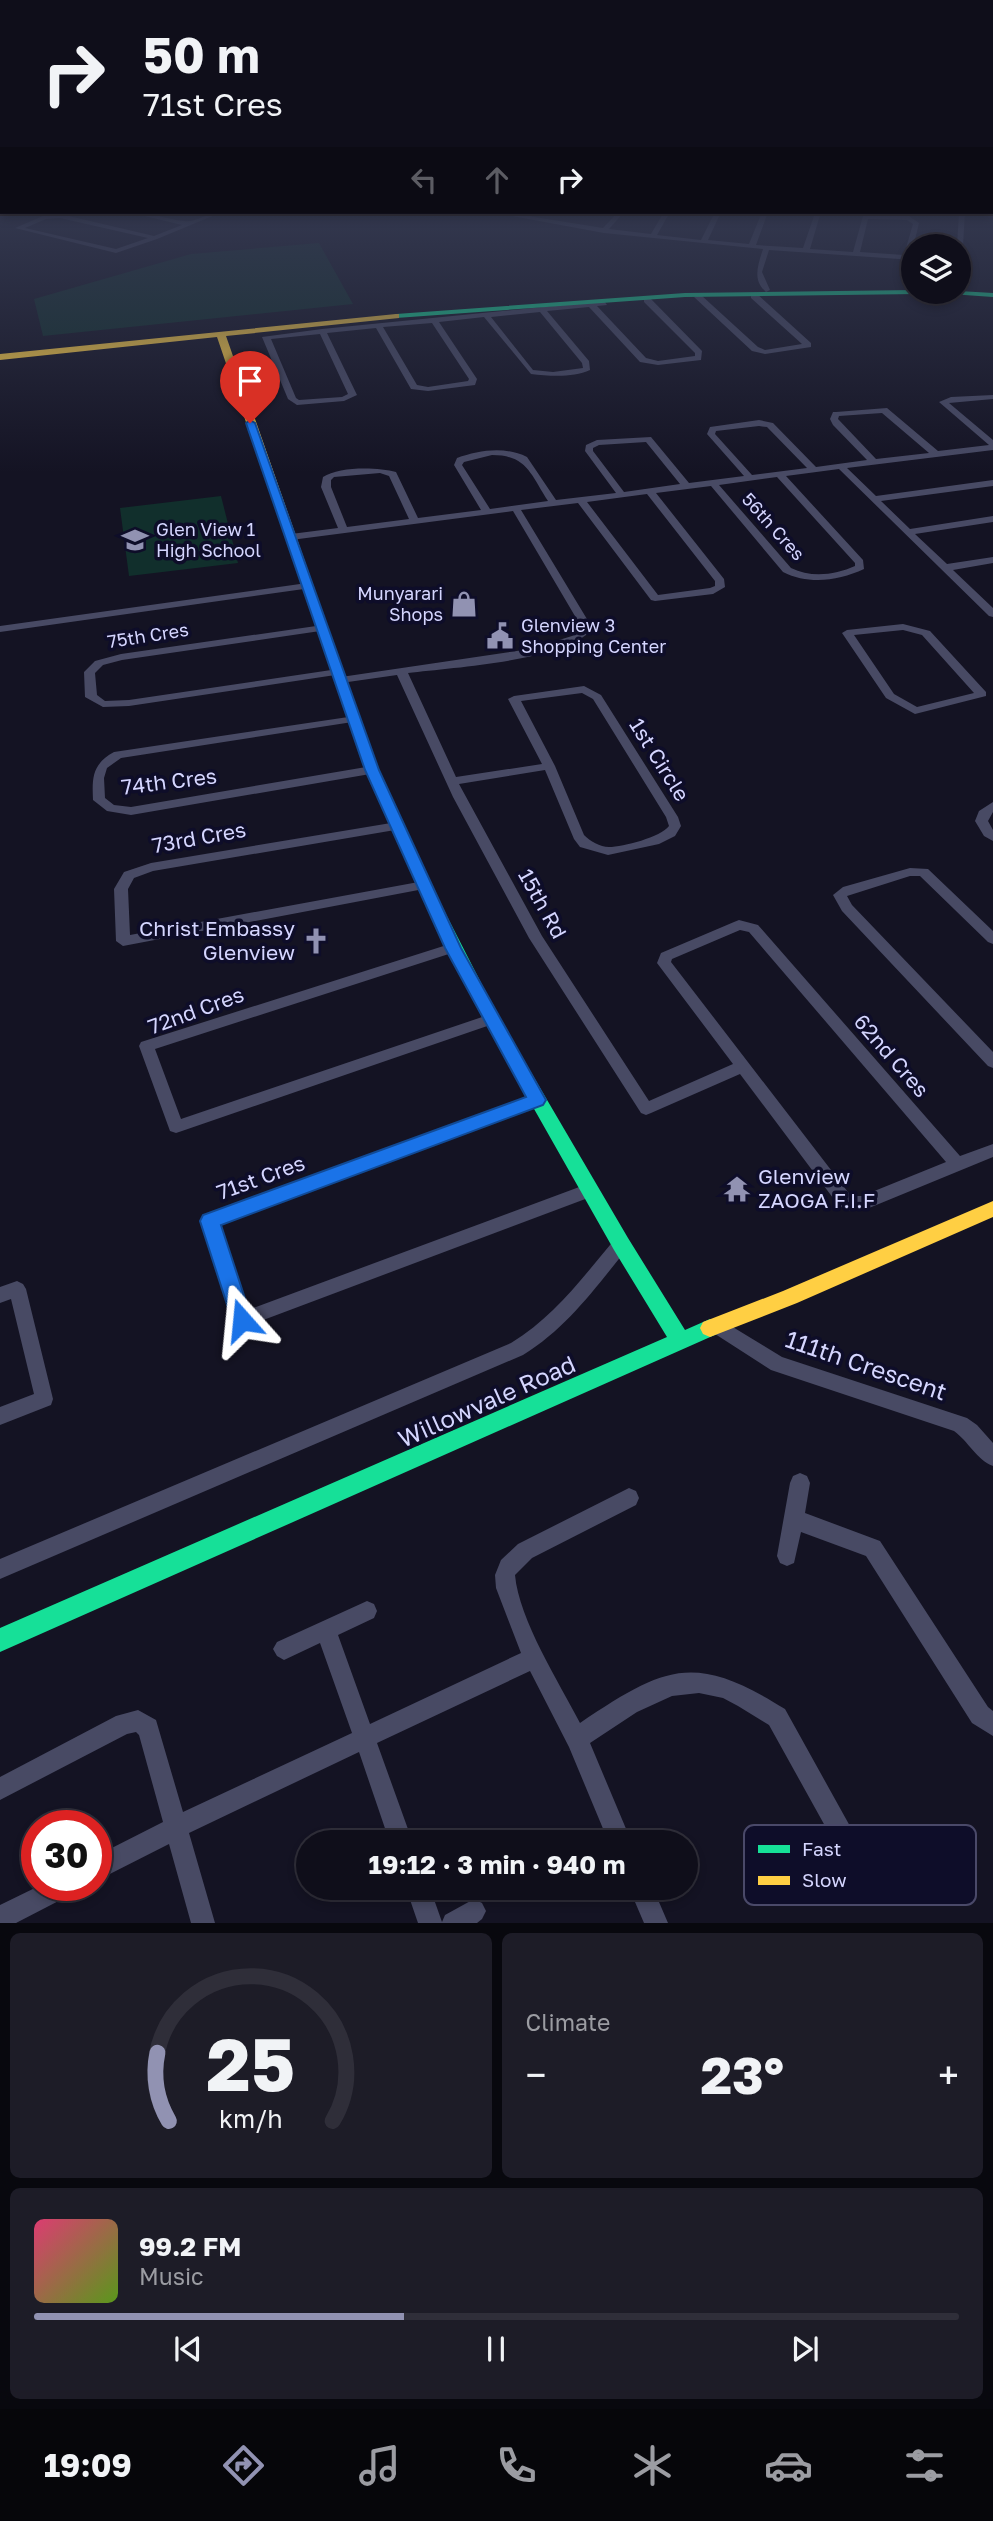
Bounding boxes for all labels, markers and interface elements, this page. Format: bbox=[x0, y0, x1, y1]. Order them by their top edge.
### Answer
text: 50 m bbox=[143, 25, 260, 84]
icon: right bbox=[28, 28, 119, 119]
text: 71st Cres bbox=[143, 85, 283, 123]
icon: left bbox=[405, 161, 443, 199]
icon: ahead bbox=[478, 161, 516, 199]
icon: right bbox=[551, 161, 589, 199]
map controls bbox=[901, 234, 971, 304]
button: layers bbox=[901, 234, 971, 304]
pin bbox=[220, 351, 280, 423]
icon: arrive bbox=[231, 362, 269, 400]
street label: 56th Cres bbox=[738, 488, 810, 565]
place label: Glen View 1 High School bbox=[156, 518, 261, 561]
school or university icon: Glen View 1 High School bbox=[120, 525, 150, 555]
place label: Munyarari Shops bbox=[357, 582, 443, 625]
shop icon: Munyarari Shops bbox=[449, 589, 479, 619]
place label: Glenview 3 Shopping Center bbox=[521, 614, 666, 657]
street label: 75th Cres bbox=[106, 618, 190, 652]
public building icon: Glenview 3 Shopping Center bbox=[485, 621, 515, 651]
street label: 1st Circle bbox=[624, 713, 696, 806]
street label: 74th Cres bbox=[120, 762, 218, 800]
street label: 73rd Cres bbox=[150, 816, 248, 858]
street label: 15th Rd bbox=[513, 864, 573, 943]
place label: Christ Embassy Glenview bbox=[139, 915, 295, 965]
church icon: Christ Embassy Glenview bbox=[301, 926, 331, 956]
street label: 72nd Cres bbox=[144, 981, 247, 1039]
street label: 62nd Cres bbox=[849, 1008, 935, 1102]
street label: 71st Cres bbox=[213, 1149, 308, 1205]
place label: Glenview ZAOGA F.I.F bbox=[758, 1163, 875, 1213]
temple icon: Glenview ZAOGA F.I.F bbox=[722, 1174, 752, 1204]
position arrow bbox=[205, 1283, 279, 1357]
street label: 111th Crescent bbox=[782, 1323, 951, 1406]
street label: Willowvale Road bbox=[393, 1349, 580, 1453]
speed limit sign: 30 bbox=[21, 1810, 112, 1901]
legend bbox=[744, 1825, 976, 1905]
text: Fast bbox=[802, 1837, 841, 1860]
text: 19:12 · 3 min · 940 m bbox=[369, 1849, 625, 1880]
text: Slow bbox=[802, 1868, 847, 1891]
text: Climate bbox=[526, 2008, 610, 2036]
text: 25 bbox=[206, 2021, 295, 2108]
text: 23° bbox=[700, 2043, 784, 2105]
text: − bbox=[526, 2052, 546, 2097]
text: + bbox=[938, 2052, 959, 2097]
text: km/h bbox=[219, 2103, 283, 2134]
text: 99.2 FM bbox=[139, 2231, 241, 2262]
text: Music bbox=[139, 2262, 204, 2290]
icon: previous bbox=[169, 2330, 207, 2368]
icon: pause bbox=[477, 2330, 515, 2368]
icon: next bbox=[786, 2330, 824, 2368]
icon: directions bbox=[219, 2441, 268, 2490]
icon: music bbox=[355, 2441, 404, 2490]
icon: phone bbox=[492, 2441, 541, 2490]
icon: climate bbox=[628, 2441, 677, 2490]
icon: car bbox=[764, 2441, 813, 2490]
icon: filters bbox=[900, 2441, 949, 2490]
text: 19:09 bbox=[44, 2446, 132, 2484]

